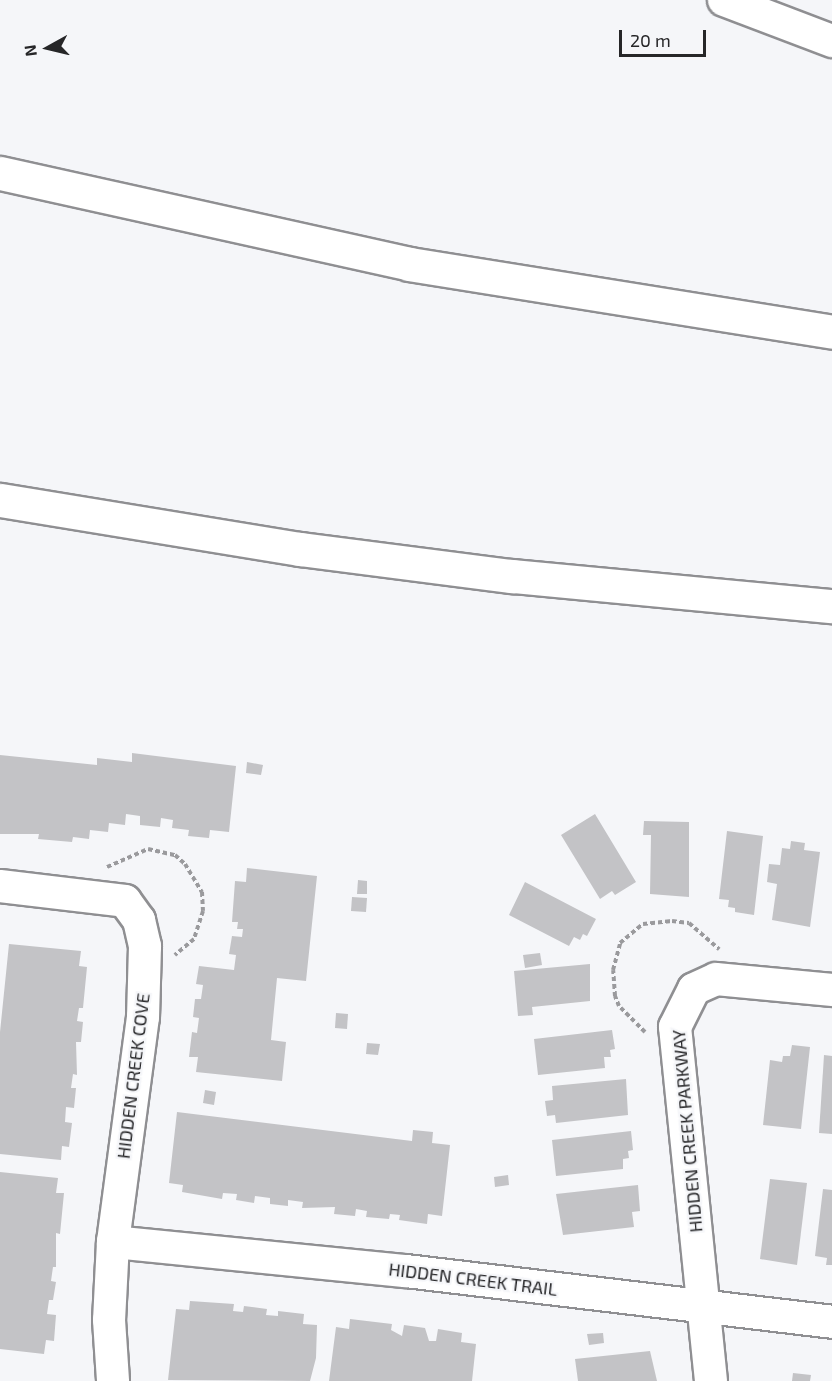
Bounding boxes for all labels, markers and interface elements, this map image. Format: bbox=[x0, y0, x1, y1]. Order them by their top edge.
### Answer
north arrow bbox=[18, 18, 78, 78]
scale bar bbox=[622, 18, 709, 56]
text: 20 m bbox=[630, 29, 671, 51]
text: N bbox=[19, 44, 40, 58]
street label: HIDDEN CREEK COVE bbox=[112, 992, 154, 1160]
street label: HIDDEN CREEK PARKWAY bbox=[667, 1029, 707, 1233]
street label: HIDDEN CREEK TRAIL bbox=[387, 1258, 559, 1300]

